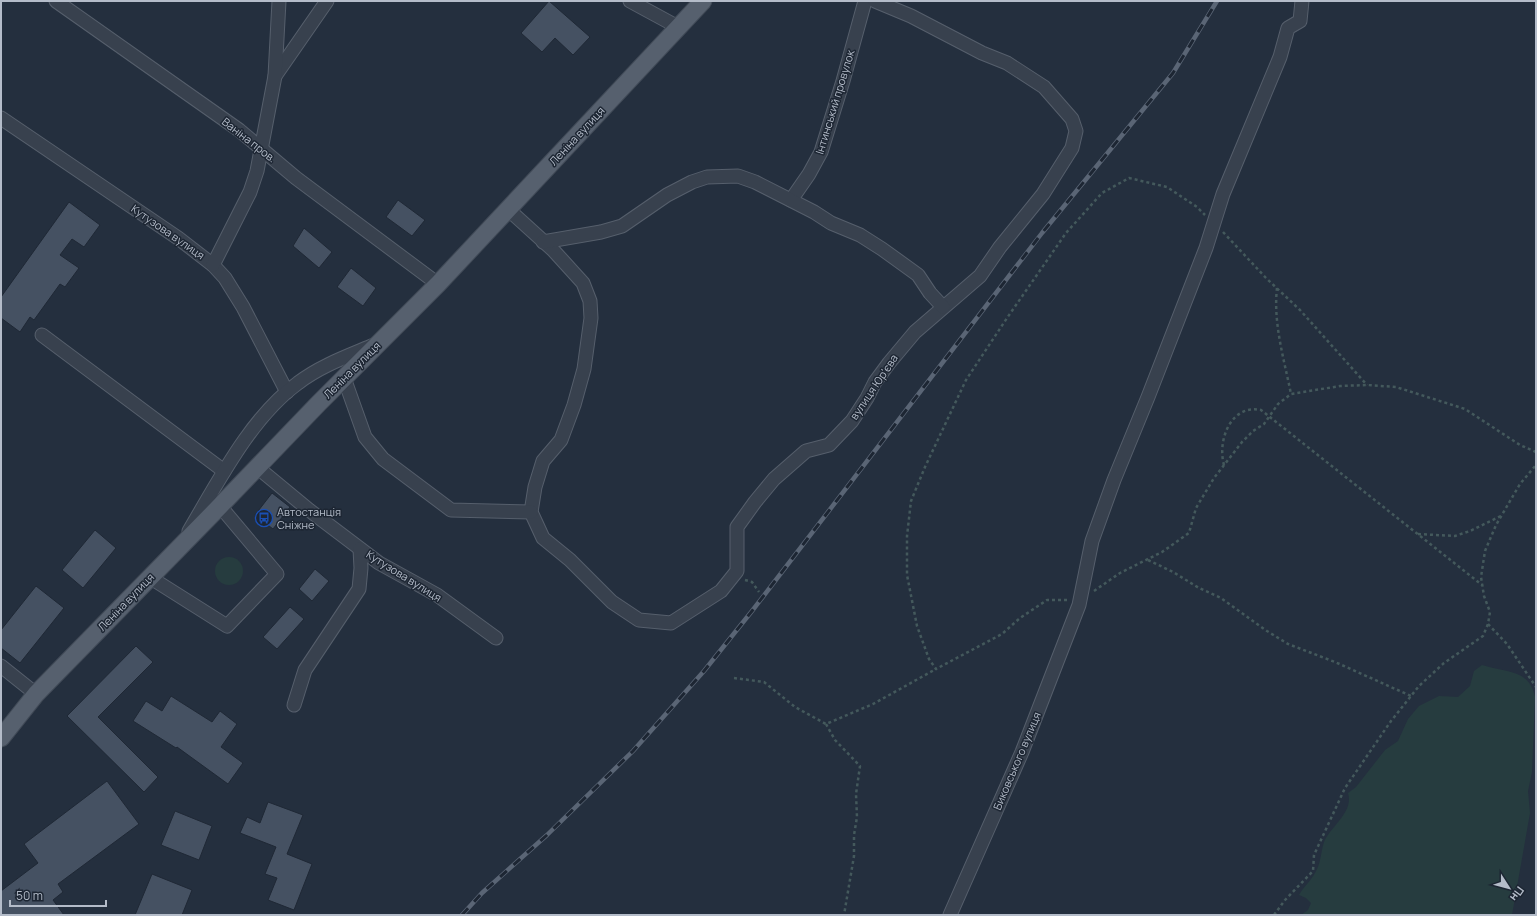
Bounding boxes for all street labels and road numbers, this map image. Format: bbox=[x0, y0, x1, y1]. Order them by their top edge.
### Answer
street label: Інтинський провулок bbox=[811, 47, 858, 156]
street label: Леніна вулиця bbox=[546, 103, 608, 168]
street label: Ваніна пров. bbox=[219, 114, 279, 165]
street label: Кутузова вулиця bbox=[129, 201, 208, 263]
street label: Леніна вулиця bbox=[320, 338, 383, 401]
street label: вулиця Юр'єва bbox=[846, 351, 901, 422]
street label: Кутузова вулиця bbox=[364, 546, 445, 605]
street label: Леніна вулиця bbox=[94, 569, 157, 634]
street label: Биковського вулиця bbox=[989, 709, 1044, 812]

